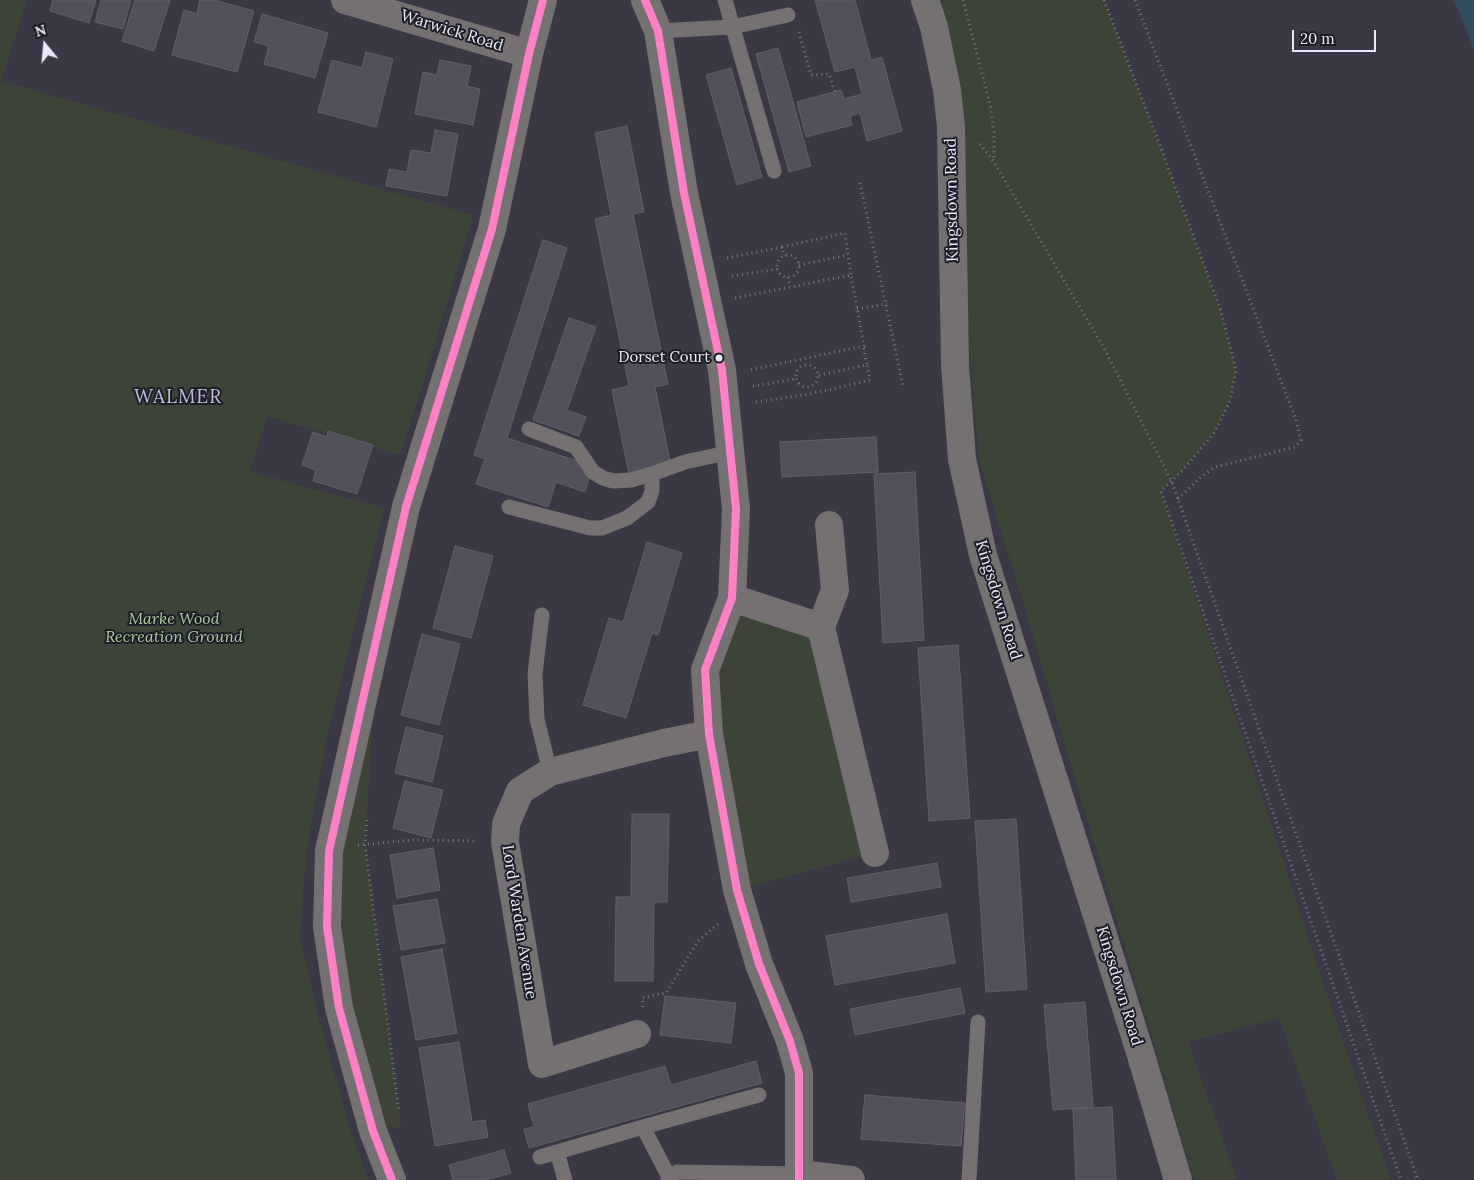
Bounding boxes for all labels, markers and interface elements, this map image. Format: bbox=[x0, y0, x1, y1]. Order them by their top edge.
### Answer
street label: Warwick Road bbox=[398, 6, 506, 56]
north arrow bbox=[20, 20, 70, 70]
text: N bbox=[33, 20, 48, 41]
scale bar bbox=[1294, 20, 1378, 52]
text: 20 m bbox=[1300, 29, 1335, 48]
street label: Kingsdown Road bbox=[941, 138, 963, 262]
place label: Dorset Court bbox=[618, 349, 710, 367]
marker: Dorset Court bbox=[714, 353, 724, 363]
district label: WALMER bbox=[133, 387, 223, 409]
street label: Kingsdown Road bbox=[971, 538, 1025, 662]
park label: Marke Wood Recreation Ground bbox=[105, 609, 243, 647]
street label: Lord Warden Avenue bbox=[497, 843, 541, 1001]
street label: Kingsdown Road bbox=[1092, 924, 1146, 1048]

